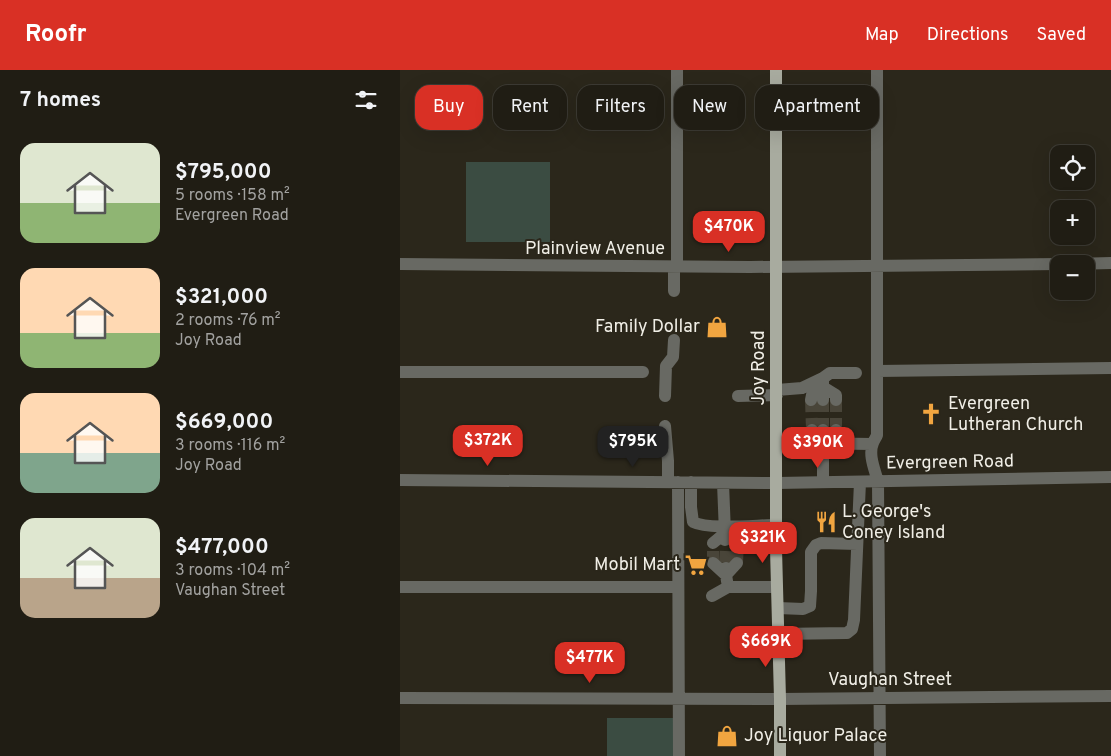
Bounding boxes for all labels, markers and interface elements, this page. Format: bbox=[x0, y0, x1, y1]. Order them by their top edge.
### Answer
text: Roofr bbox=[25, 20, 87, 50]
text: Map bbox=[865, 24, 899, 47]
text: Directions bbox=[927, 24, 1009, 47]
text: Saved bbox=[1037, 24, 1086, 47]
chip: Buy bbox=[415, 85, 483, 130]
chip: Rent bbox=[493, 85, 567, 130]
chip: Filters bbox=[577, 85, 664, 130]
chip: New bbox=[674, 85, 745, 130]
chip: Apartment bbox=[755, 85, 879, 130]
icon: filters bbox=[352, 86, 380, 114]
text: 7 homes bbox=[20, 87, 101, 114]
map controls bbox=[1050, 145, 1095, 300]
button: locate bbox=[1050, 145, 1095, 190]
text: $795,000 bbox=[175, 159, 271, 186]
icon: home bbox=[60, 163, 120, 223]
text: 5 rooms · 158 m² bbox=[175, 186, 290, 206]
button: + bbox=[1050, 200, 1095, 245]
text: Evergreen Road bbox=[175, 206, 289, 226]
pin: $470K bbox=[694, 210, 764, 253]
text: $470K bbox=[704, 217, 754, 237]
street label: Plainview Avenue bbox=[525, 238, 665, 261]
button: − bbox=[1050, 255, 1095, 300]
text: $321,000 bbox=[175, 284, 268, 311]
icon: home bbox=[60, 288, 120, 348]
text: 2 rooms · 76 m² bbox=[175, 311, 281, 331]
shop icon: Family Dollar bbox=[704, 314, 730, 340]
place label: Family Dollar bbox=[595, 316, 700, 339]
street label: Joy Road bbox=[748, 330, 771, 406]
text: Joy Road bbox=[175, 331, 242, 351]
place label: Evergreen Lutheran Church bbox=[948, 393, 1083, 437]
church icon: Evergreen Lutheran Church bbox=[918, 401, 944, 427]
text: $669,000 bbox=[175, 409, 273, 436]
icon: home bbox=[60, 413, 120, 473]
pin: $372K bbox=[453, 424, 523, 467]
pin: $795K bbox=[598, 426, 668, 468]
pin: $390K bbox=[783, 426, 853, 469]
text: $372K bbox=[464, 431, 512, 451]
text: $795K bbox=[608, 432, 658, 452]
text: $390K bbox=[793, 433, 843, 453]
text: 3 rooms · 116 m² bbox=[175, 436, 285, 456]
street label: Evergreen Road bbox=[886, 450, 1014, 476]
text: Joy Road bbox=[175, 456, 242, 476]
place label: L. George's Coney Island bbox=[842, 501, 945, 545]
restaurant icon: L. George's Coney Island bbox=[813, 509, 839, 535]
pin: $321K bbox=[728, 522, 798, 564]
text: $321K bbox=[740, 528, 786, 548]
text: $477,000 bbox=[175, 534, 269, 561]
icon: home bbox=[60, 538, 120, 598]
supermarket icon: Mobil Mart bbox=[683, 552, 709, 578]
place label: Mobil Mart bbox=[594, 554, 680, 577]
text: 3 rooms · 104 m² bbox=[175, 561, 290, 581]
text: Vaughan Street bbox=[175, 581, 285, 601]
pin: $669K bbox=[731, 626, 801, 668]
text: $669K bbox=[741, 632, 791, 652]
pin: $477K bbox=[555, 642, 625, 684]
text: $477K bbox=[566, 648, 614, 668]
street label: Vaughan Street bbox=[828, 669, 952, 692]
shop icon: Joy Liquor Palace bbox=[714, 723, 740, 749]
place label: Joy Liquor Palace bbox=[744, 725, 887, 748]

